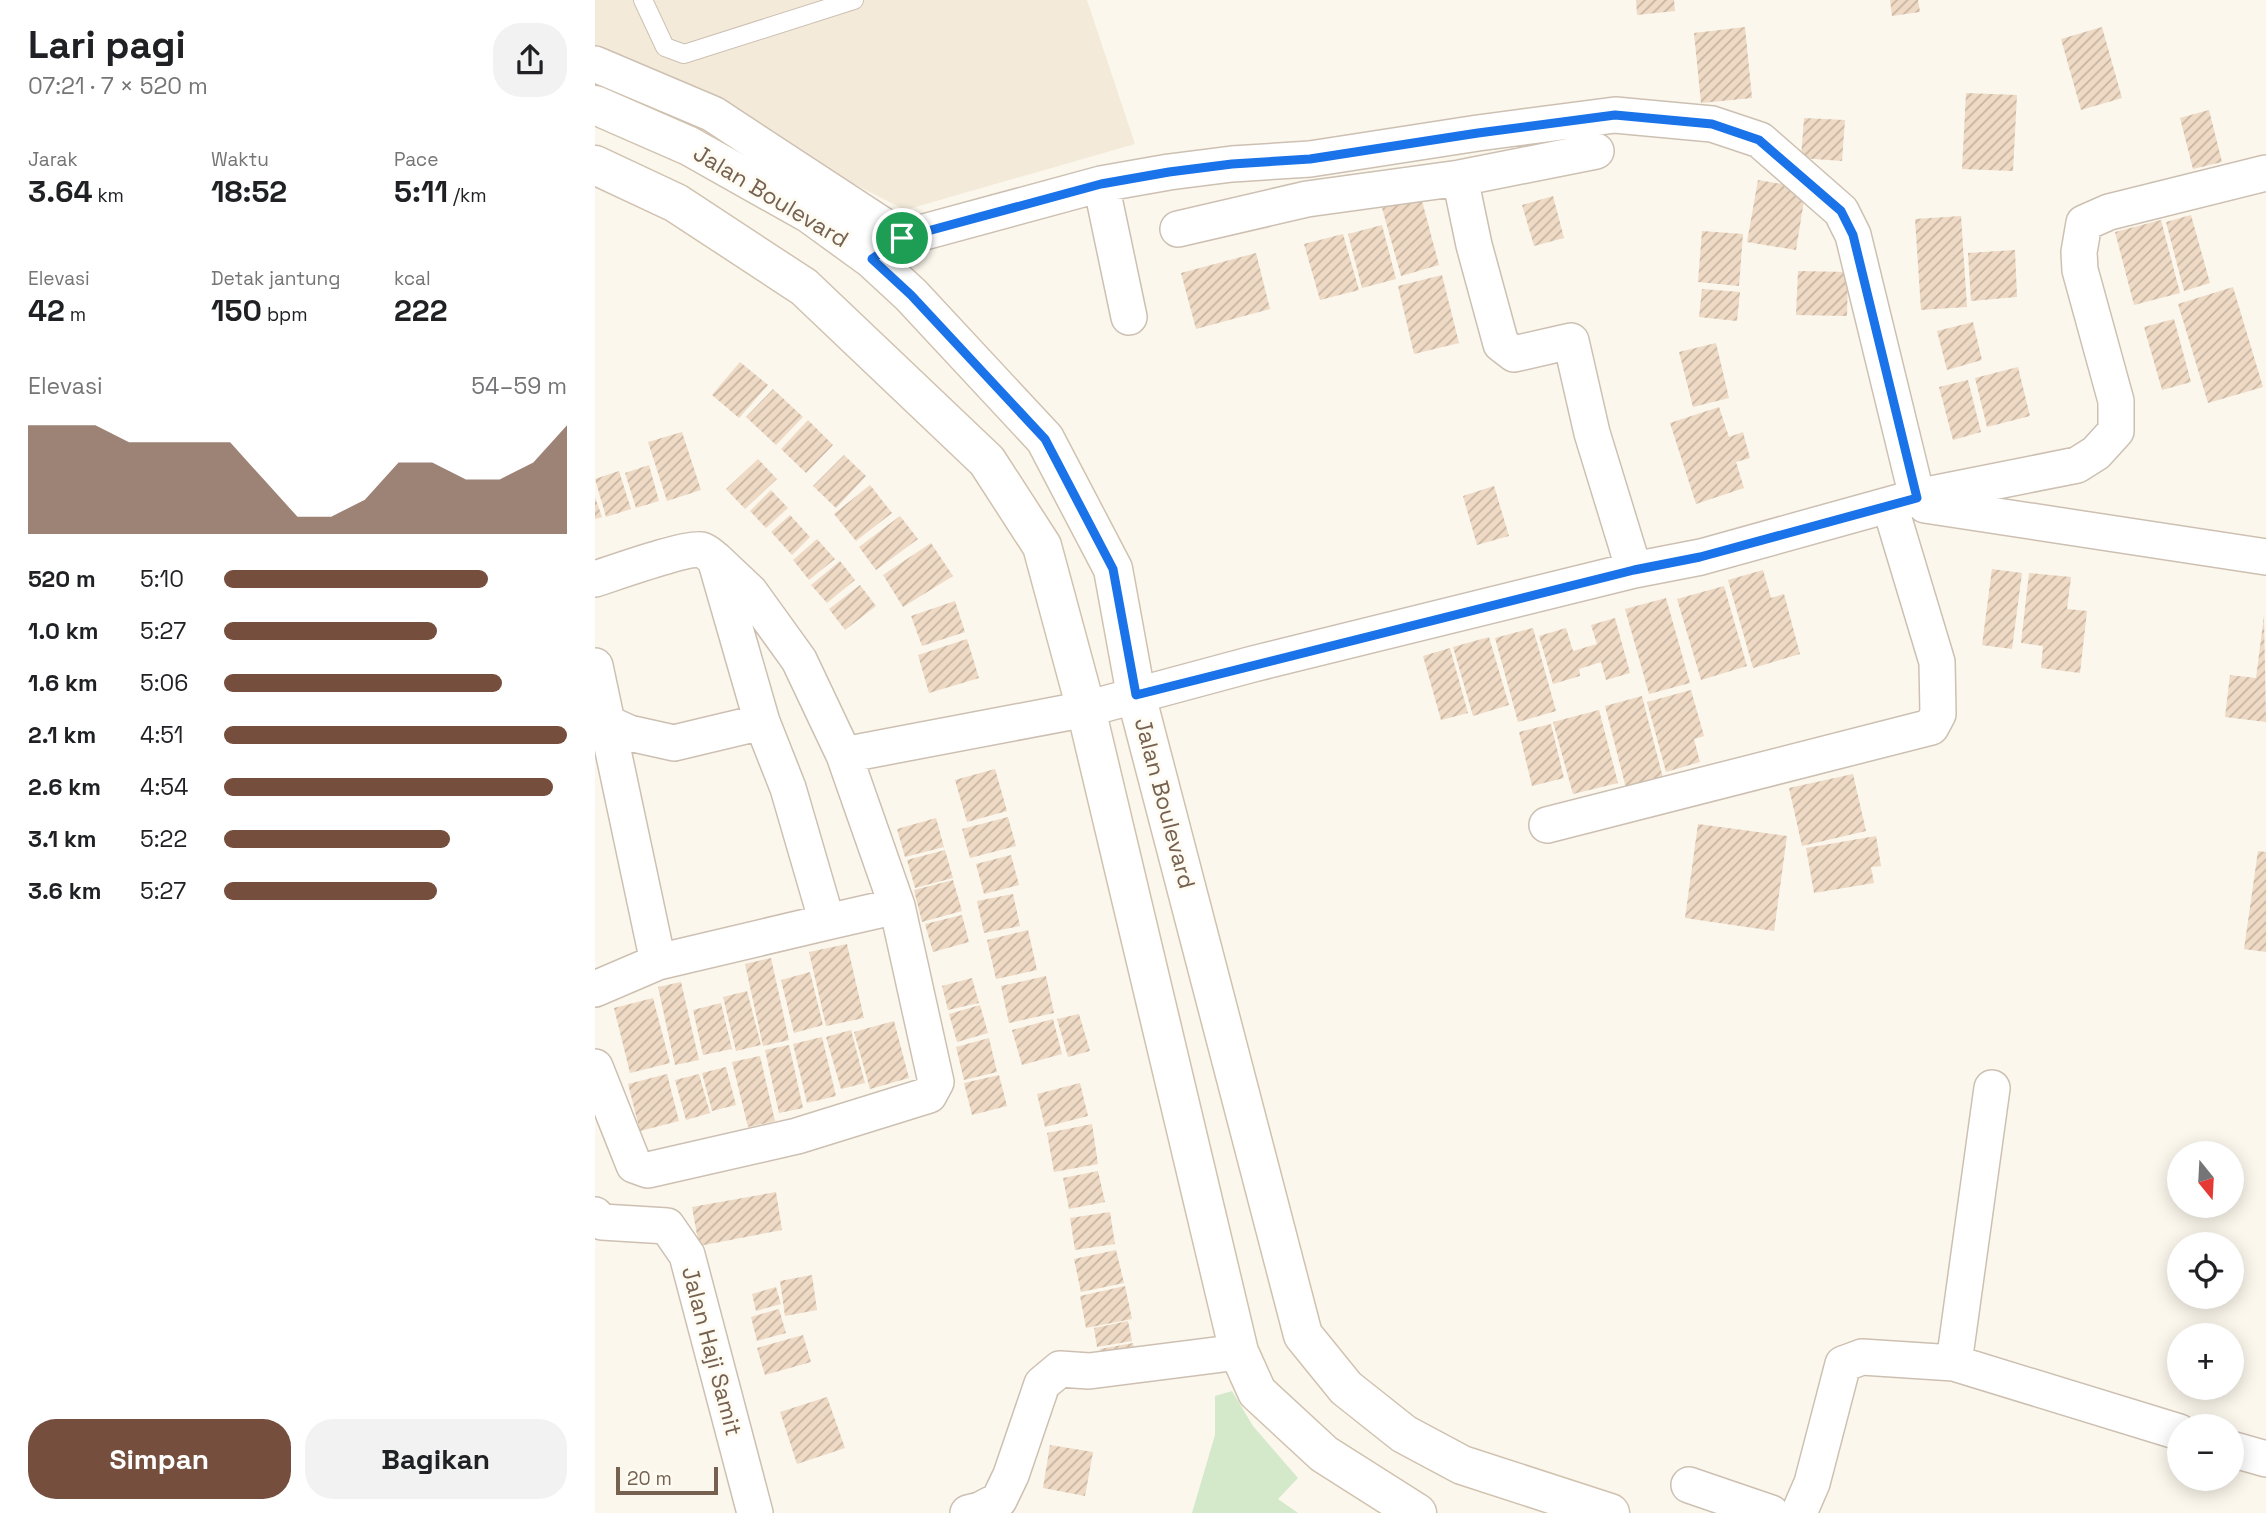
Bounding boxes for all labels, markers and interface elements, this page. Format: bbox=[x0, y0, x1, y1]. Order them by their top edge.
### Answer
text: Lari pagi bbox=[28, 21, 186, 69]
button: share bbox=[493, 23, 567, 97]
text: 07:21 · 7 × 520 m bbox=[28, 71, 208, 101]
street label: Jalan Boulevard bbox=[688, 138, 854, 254]
text: Jarak bbox=[28, 147, 78, 172]
text: Waktu bbox=[211, 147, 269, 172]
text: Pace bbox=[394, 147, 438, 172]
text: 3.64 bbox=[28, 172, 93, 211]
text: 18:52 bbox=[211, 172, 287, 211]
text: 5:11 bbox=[394, 172, 448, 211]
text: km bbox=[93, 183, 124, 208]
text: /km bbox=[448, 183, 487, 208]
pin bbox=[872, 208, 932, 268]
icon: arrive bbox=[883, 219, 921, 257]
text: Elevasi bbox=[28, 266, 90, 291]
text: Detak jantung bbox=[211, 266, 340, 291]
text: kcal bbox=[394, 266, 431, 291]
text: 42 bbox=[28, 291, 65, 330]
text: 150 bbox=[211, 291, 262, 330]
text: 222 bbox=[394, 291, 447, 330]
text: m bbox=[65, 302, 86, 327]
text: bpm bbox=[262, 302, 308, 327]
text: Elevasi bbox=[28, 371, 103, 401]
text: 54–59 m bbox=[471, 371, 567, 401]
text: 520 m bbox=[28, 564, 96, 594]
text: 5:10 bbox=[140, 564, 184, 594]
text: 1.0 km bbox=[28, 616, 98, 646]
text: 5:27 bbox=[140, 616, 186, 646]
text: 1.6 km bbox=[28, 668, 98, 698]
text: 5:06 bbox=[140, 668, 188, 698]
street label: Jalan Boulevard bbox=[1128, 714, 1202, 892]
text: 2.1 km bbox=[28, 720, 96, 750]
text: 4:51 bbox=[140, 720, 183, 750]
text: 2.6 km bbox=[28, 772, 101, 802]
text: 4:54 bbox=[140, 772, 188, 802]
text: 3.1 km bbox=[28, 824, 97, 854]
text: 5:22 bbox=[140, 824, 187, 854]
text: 3.6 km bbox=[28, 876, 101, 906]
text: 5:27 bbox=[140, 876, 186, 906]
north arrow bbox=[2167, 1141, 2243, 1218]
map controls bbox=[2167, 1141, 2244, 1491]
button: locate bbox=[2167, 1232, 2244, 1309]
street label: Jalan Haji Samit bbox=[675, 1263, 749, 1439]
button: + bbox=[2167, 1323, 2244, 1400]
button: − bbox=[2167, 1414, 2244, 1491]
button: Simpan bbox=[28, 1419, 291, 1499]
button: Bagikan bbox=[305, 1419, 567, 1499]
scale bar bbox=[616, 1464, 717, 1496]
text: 20 m bbox=[627, 1466, 672, 1491]

